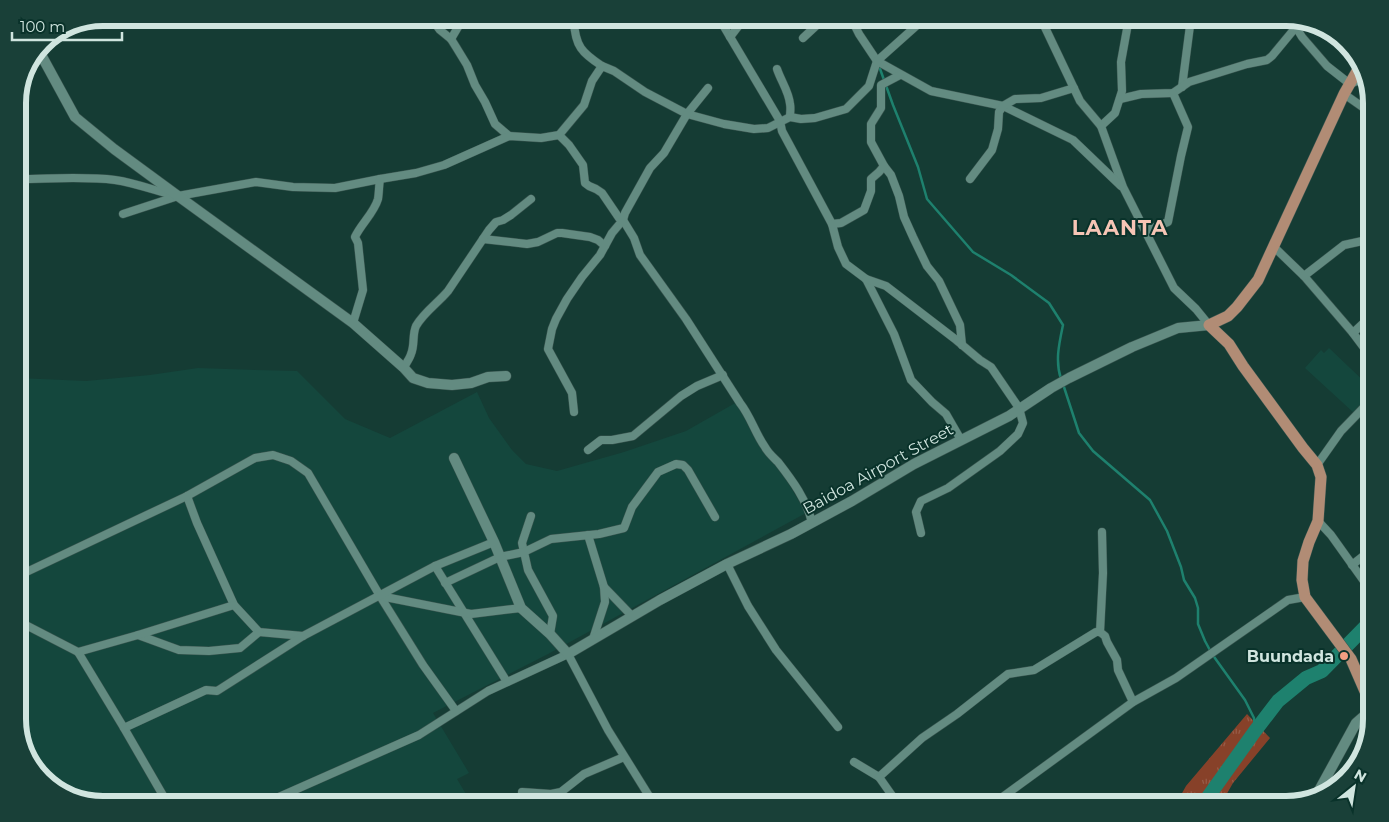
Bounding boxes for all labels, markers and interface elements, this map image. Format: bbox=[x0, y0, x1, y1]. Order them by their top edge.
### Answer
scale bar bbox=[12, 10, 122, 42]
text: 100 m bbox=[20, 17, 65, 36]
district label: LAANTA bbox=[1072, 215, 1168, 240]
street label: Baidoa Airport Street bbox=[800, 419, 957, 518]
place label: Buundada bbox=[1247, 647, 1334, 666]
marker: Buundada bbox=[1338, 650, 1350, 662]
north arrow bbox=[1329, 762, 1379, 812]
text: N bbox=[1351, 765, 1370, 786]

